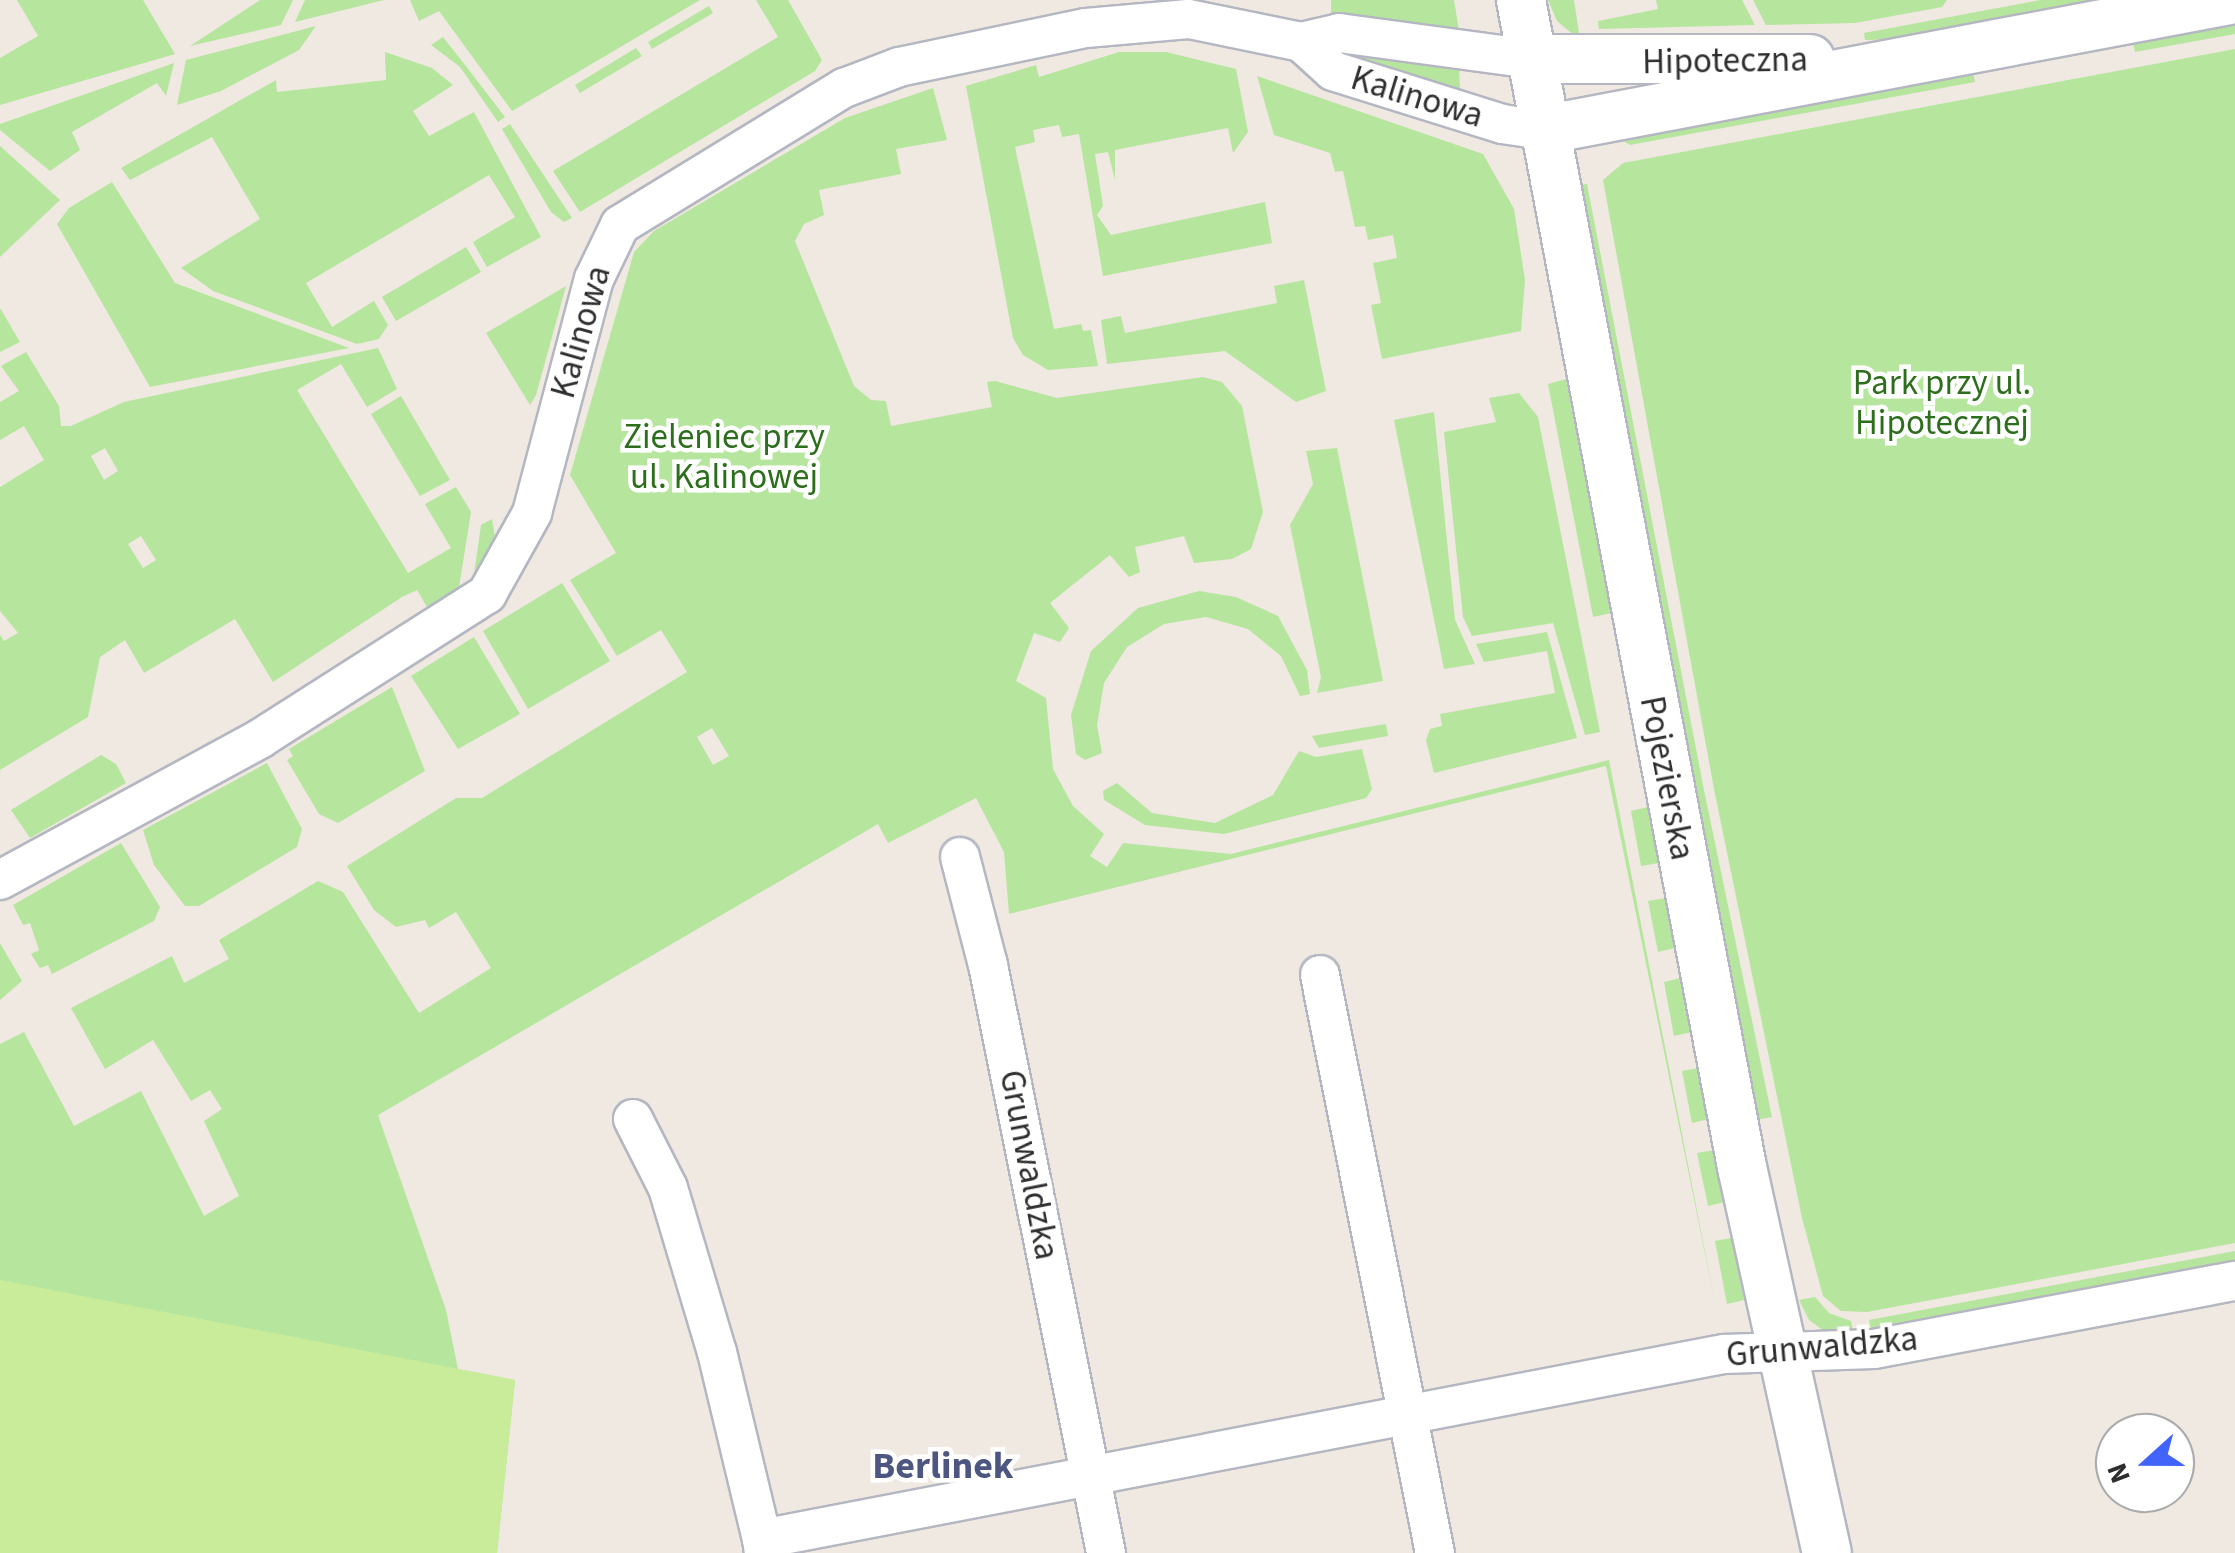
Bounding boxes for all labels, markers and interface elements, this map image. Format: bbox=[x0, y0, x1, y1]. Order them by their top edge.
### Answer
street label: Hipoteczna bbox=[1642, 39, 1808, 83]
street label: Kalinowa bbox=[1346, 57, 1488, 137]
street label: Kalinowa bbox=[542, 261, 620, 403]
park label: Park przy ul. Hipotecznej bbox=[1853, 362, 2031, 444]
park label: Zieleniec przy ul. Kalinowej bbox=[623, 416, 825, 498]
street label: Pojezierska bbox=[1631, 692, 1703, 864]
street label: Grunwaldzka bbox=[990, 1067, 1068, 1263]
street label: Grunwaldzka bbox=[1724, 1318, 1920, 1376]
north arrow bbox=[2095, 1413, 2195, 1513]
district label: Berlinek bbox=[872, 1444, 1014, 1490]
text: N bbox=[2097, 1457, 2141, 1489]

